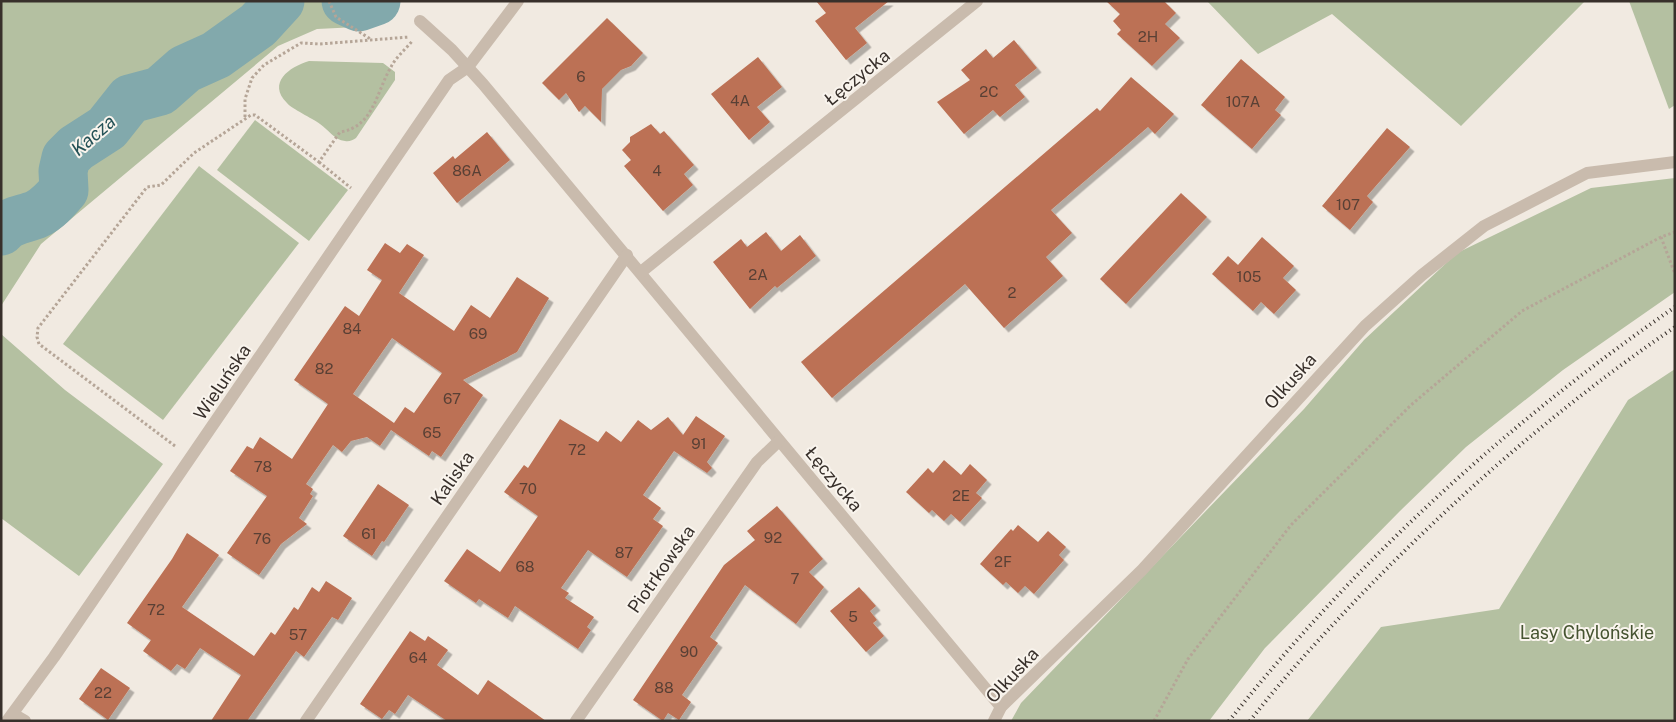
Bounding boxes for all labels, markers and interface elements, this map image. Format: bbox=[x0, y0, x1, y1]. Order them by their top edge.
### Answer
house number: 2H bbox=[1138, 28, 1158, 45]
street label: Łęczycka bbox=[820, 45, 894, 109]
house number: 6 bbox=[576, 68, 586, 85]
house number: 2C bbox=[979, 83, 999, 100]
house number: 4A bbox=[730, 92, 750, 109]
house number: 107A bbox=[1226, 93, 1261, 110]
water label: Kacza bbox=[66, 110, 120, 160]
house number: 86A bbox=[452, 162, 482, 179]
house number: 4 bbox=[652, 162, 662, 179]
house number: 107 bbox=[1336, 196, 1360, 213]
house number: 2A bbox=[748, 266, 768, 283]
house number: 105 bbox=[1237, 268, 1261, 285]
house number: 2 bbox=[1008, 284, 1017, 301]
house number: 84 bbox=[342, 320, 362, 337]
house number: 69 bbox=[469, 325, 487, 342]
street label: Wieluńska bbox=[189, 340, 255, 424]
street label: Olkuska bbox=[1260, 349, 1320, 413]
house number: 82 bbox=[315, 360, 333, 377]
house number: 67 bbox=[443, 390, 461, 407]
house number: 65 bbox=[423, 424, 441, 441]
house number: 91 bbox=[691, 435, 707, 452]
house number: 72 bbox=[568, 441, 586, 458]
street label: Łęczycka bbox=[801, 443, 867, 515]
street label: Kaliska bbox=[426, 447, 478, 509]
house number: 78 bbox=[254, 458, 272, 475]
house number: 70 bbox=[519, 480, 537, 497]
house number: 2E bbox=[952, 487, 970, 504]
street label: Piotrkowska bbox=[623, 521, 699, 617]
house number: 61 bbox=[361, 525, 377, 542]
house number: 92 bbox=[764, 529, 782, 546]
house number: 76 bbox=[253, 530, 271, 547]
house number: 87 bbox=[615, 544, 633, 561]
house number: 2F bbox=[994, 553, 1012, 570]
house number: 68 bbox=[516, 558, 534, 575]
house number: 7 bbox=[790, 570, 800, 587]
house number: 72 bbox=[147, 601, 165, 618]
house number: 5 bbox=[848, 608, 858, 625]
park label: Lasy Chylońskie bbox=[1520, 622, 1654, 643]
house number: 57 bbox=[289, 626, 307, 643]
house number: 90 bbox=[680, 643, 698, 660]
street label: Olkuska bbox=[981, 643, 1043, 707]
house number: 64 bbox=[409, 649, 427, 666]
house number: 88 bbox=[654, 679, 674, 696]
house number: 22 bbox=[94, 684, 112, 701]

